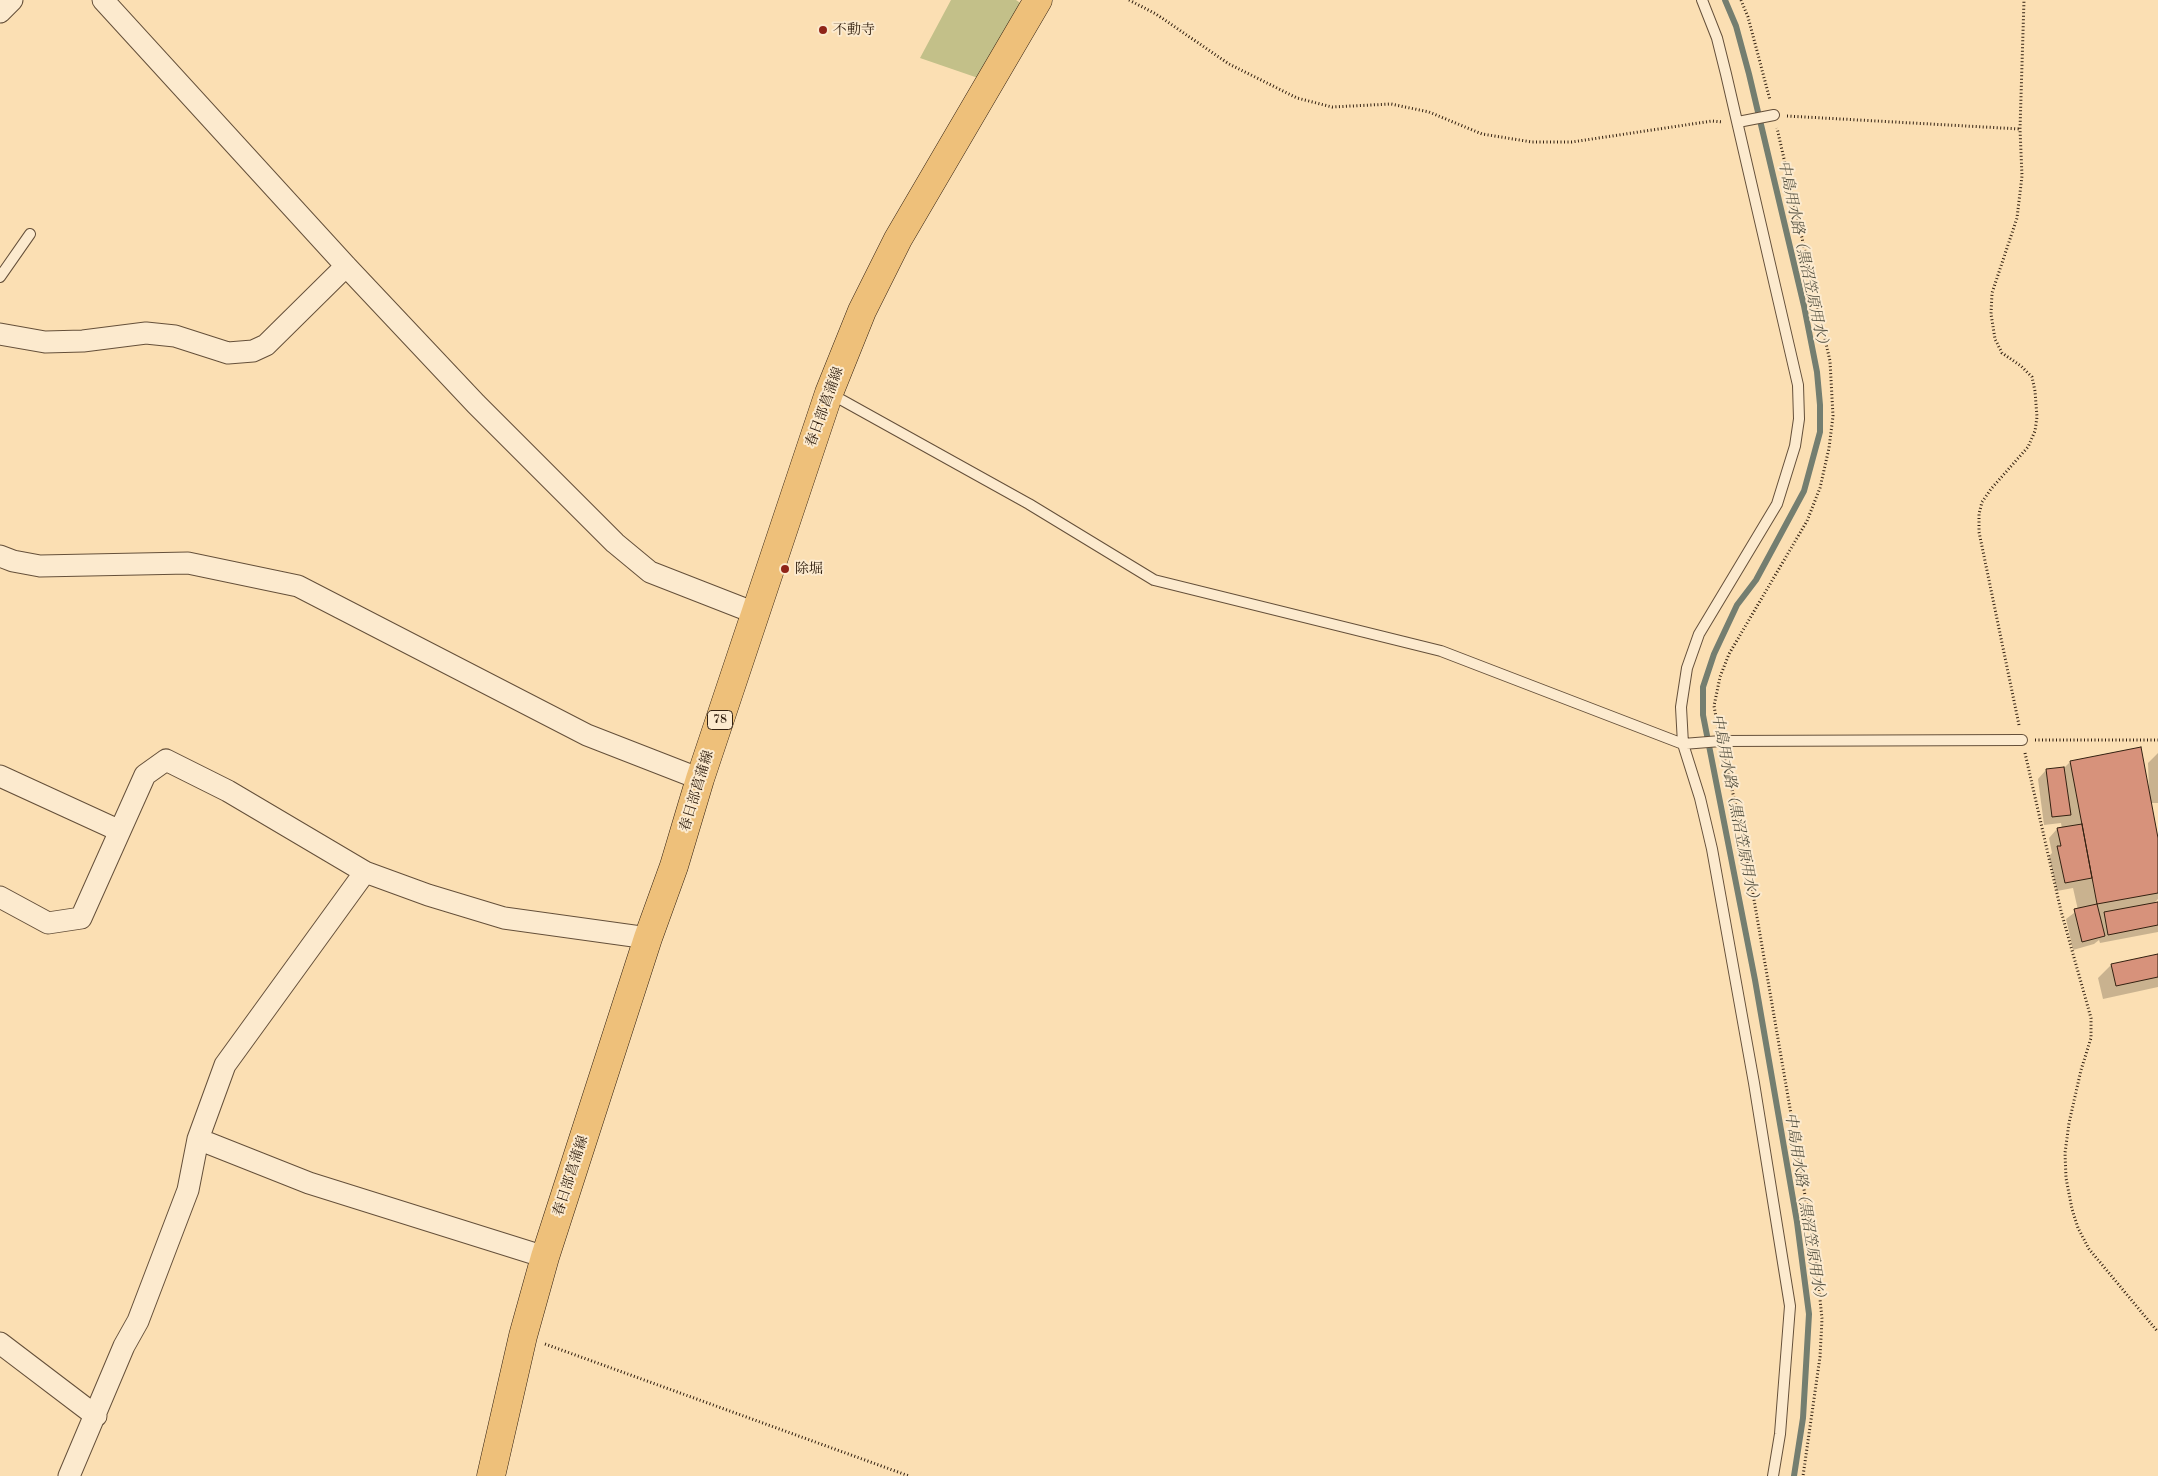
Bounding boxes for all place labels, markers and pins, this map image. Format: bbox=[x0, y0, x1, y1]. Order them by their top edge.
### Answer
place label: 不動寺 bbox=[833, 22, 875, 38]
marker: 不動寺 bbox=[817, 24, 829, 36]
place label: 除堀 bbox=[795, 561, 823, 577]
marker: 除堀 bbox=[779, 563, 791, 575]

